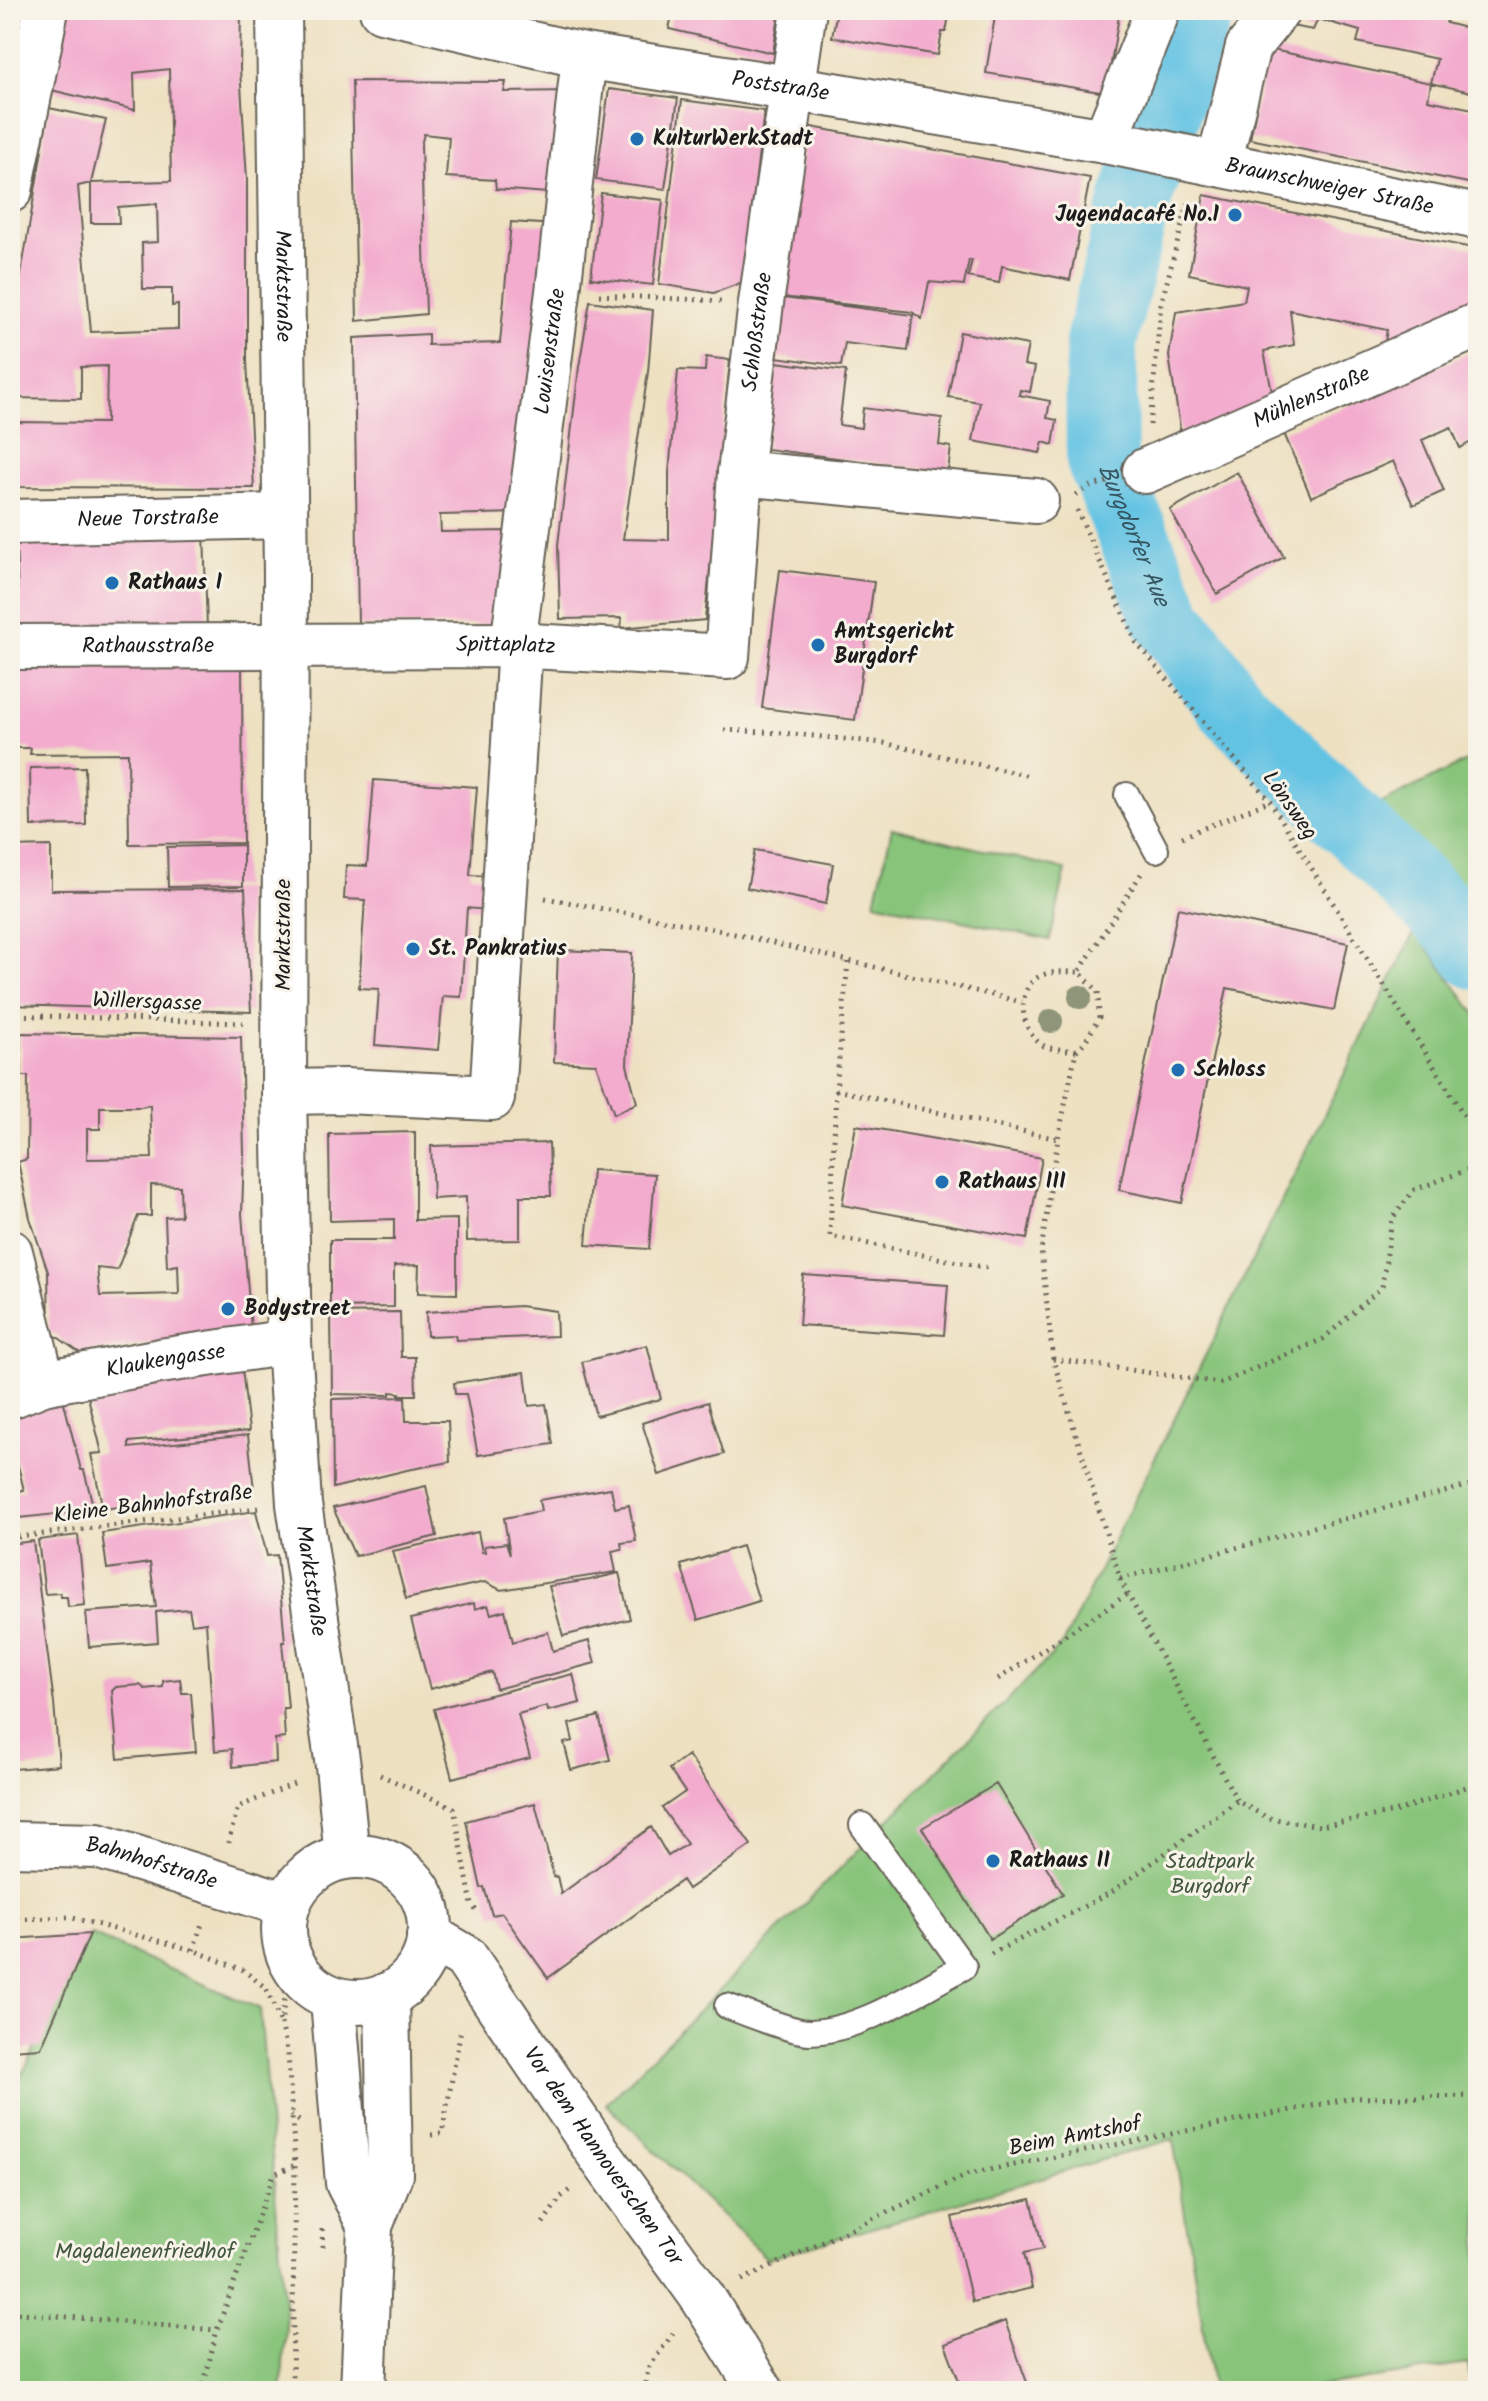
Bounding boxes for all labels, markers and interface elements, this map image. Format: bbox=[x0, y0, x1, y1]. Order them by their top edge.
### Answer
street label: Poststraße bbox=[729, 62, 832, 112]
place label: KulturWerkStadt bbox=[653, 122, 814, 157]
marker: KulturWerkStadt bbox=[628, 130, 646, 148]
street label: Braunschweiger Straße bbox=[1222, 148, 1437, 225]
place label: Jugendacafé No.1 bbox=[1055, 198, 1219, 233]
marker: Jugendacafé No.1 bbox=[1226, 206, 1244, 224]
street label: Marktstraße bbox=[264, 230, 301, 342]
street label: Schloßstraße bbox=[733, 270, 783, 393]
street label: Louisenstraße bbox=[525, 286, 576, 417]
street label: Mühlenstraße bbox=[1247, 357, 1376, 439]
water label: Burgdorfer Aue bbox=[1086, 458, 1182, 615]
street label: Neue Torstraße bbox=[77, 500, 219, 538]
place label: Rathaus I bbox=[128, 566, 222, 601]
marker: Rathaus I bbox=[103, 574, 121, 592]
place label: Amtsgericht Burgdorf bbox=[834, 615, 955, 675]
street label: Spittaplatz bbox=[456, 627, 557, 665]
street label: Rathausstraße bbox=[82, 629, 214, 664]
marker: Amtsgericht Burgdorf bbox=[809, 636, 827, 654]
street label: Lönsweg bbox=[1252, 764, 1326, 848]
street label: Marktstraße bbox=[267, 879, 302, 991]
place label: St. Pankratius bbox=[429, 932, 568, 967]
marker: St. Pankratius bbox=[404, 940, 422, 958]
street label: Willersgasse bbox=[92, 984, 202, 1022]
place label: Schloss bbox=[1194, 1053, 1266, 1088]
marker: Schloss bbox=[1169, 1061, 1187, 1079]
place label: Rathaus III bbox=[958, 1165, 1066, 1200]
marker: Rathaus III bbox=[933, 1173, 951, 1191]
place label: Bodystreet bbox=[244, 1292, 352, 1327]
marker: Bodystreet bbox=[219, 1300, 237, 1318]
street label: Klaukengasse bbox=[103, 1334, 228, 1388]
street label: Kleine Bahnhofstraße bbox=[52, 1475, 255, 1535]
street label: Marktstraße bbox=[285, 1523, 336, 1639]
street label: Bahnhofstraße bbox=[85, 1828, 222, 1900]
place label: Rathaus II bbox=[1009, 1844, 1110, 1879]
park label: Stadtpark Burgdorf bbox=[1166, 1845, 1255, 1905]
marker: Rathaus II bbox=[984, 1852, 1002, 1870]
street label: Vor dem Hannoverschen Tor bbox=[514, 2040, 693, 2275]
street label: Beim Amtshof bbox=[1006, 2106, 1147, 2167]
park label: Magdalenenfriedhof bbox=[55, 2235, 238, 2270]

